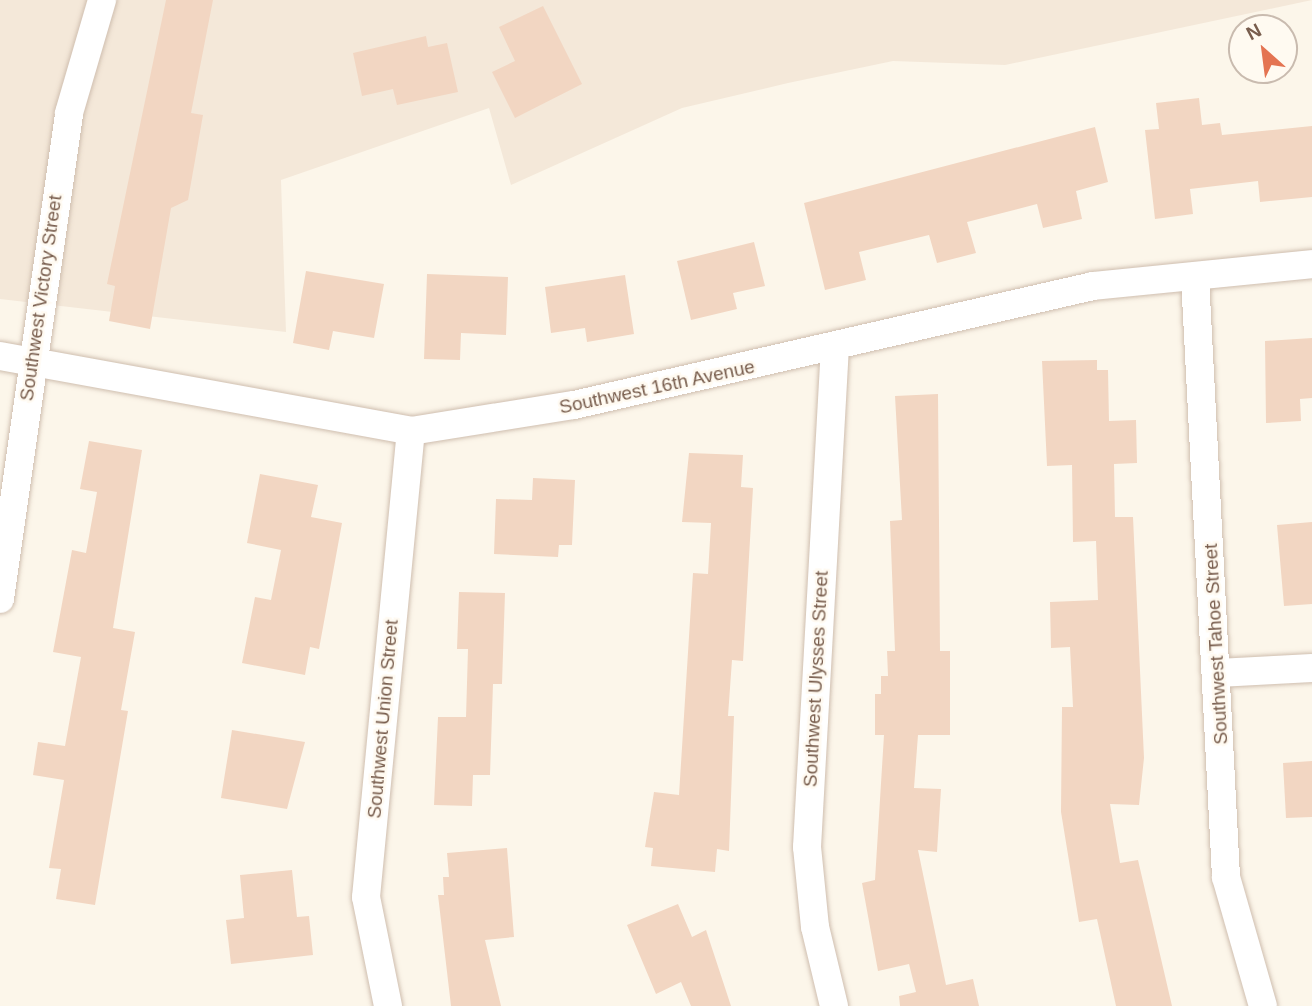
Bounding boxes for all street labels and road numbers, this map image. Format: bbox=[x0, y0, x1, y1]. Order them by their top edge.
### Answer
street label: Southwest Victory Street bbox=[15, 194, 67, 402]
street label: Southwest 16th Avenue bbox=[557, 355, 757, 419]
street label: Southwest Tahoe Street bbox=[1199, 543, 1233, 745]
street label: Southwest Ulysses Street bbox=[799, 570, 833, 788]
street label: Southwest Union Street bbox=[363, 619, 403, 819]

